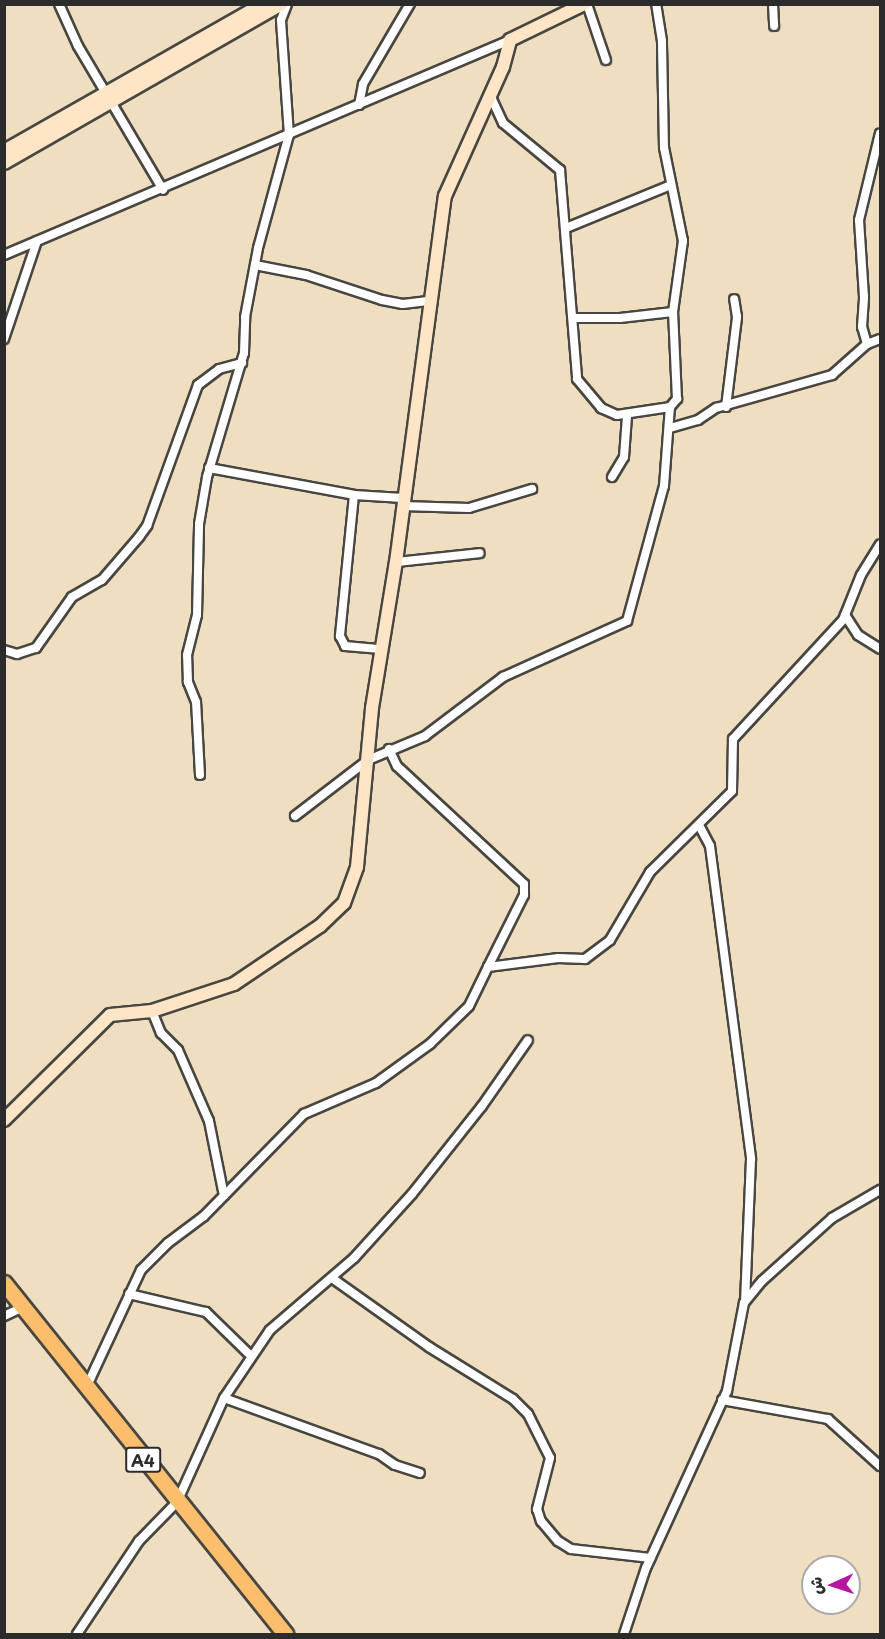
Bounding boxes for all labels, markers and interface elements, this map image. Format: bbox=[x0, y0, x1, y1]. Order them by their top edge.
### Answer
road number: A4 bbox=[125, 1447, 161, 1473]
north arrow bbox=[801, 1555, 861, 1615]
text: ش bbox=[803, 1576, 827, 1595]

